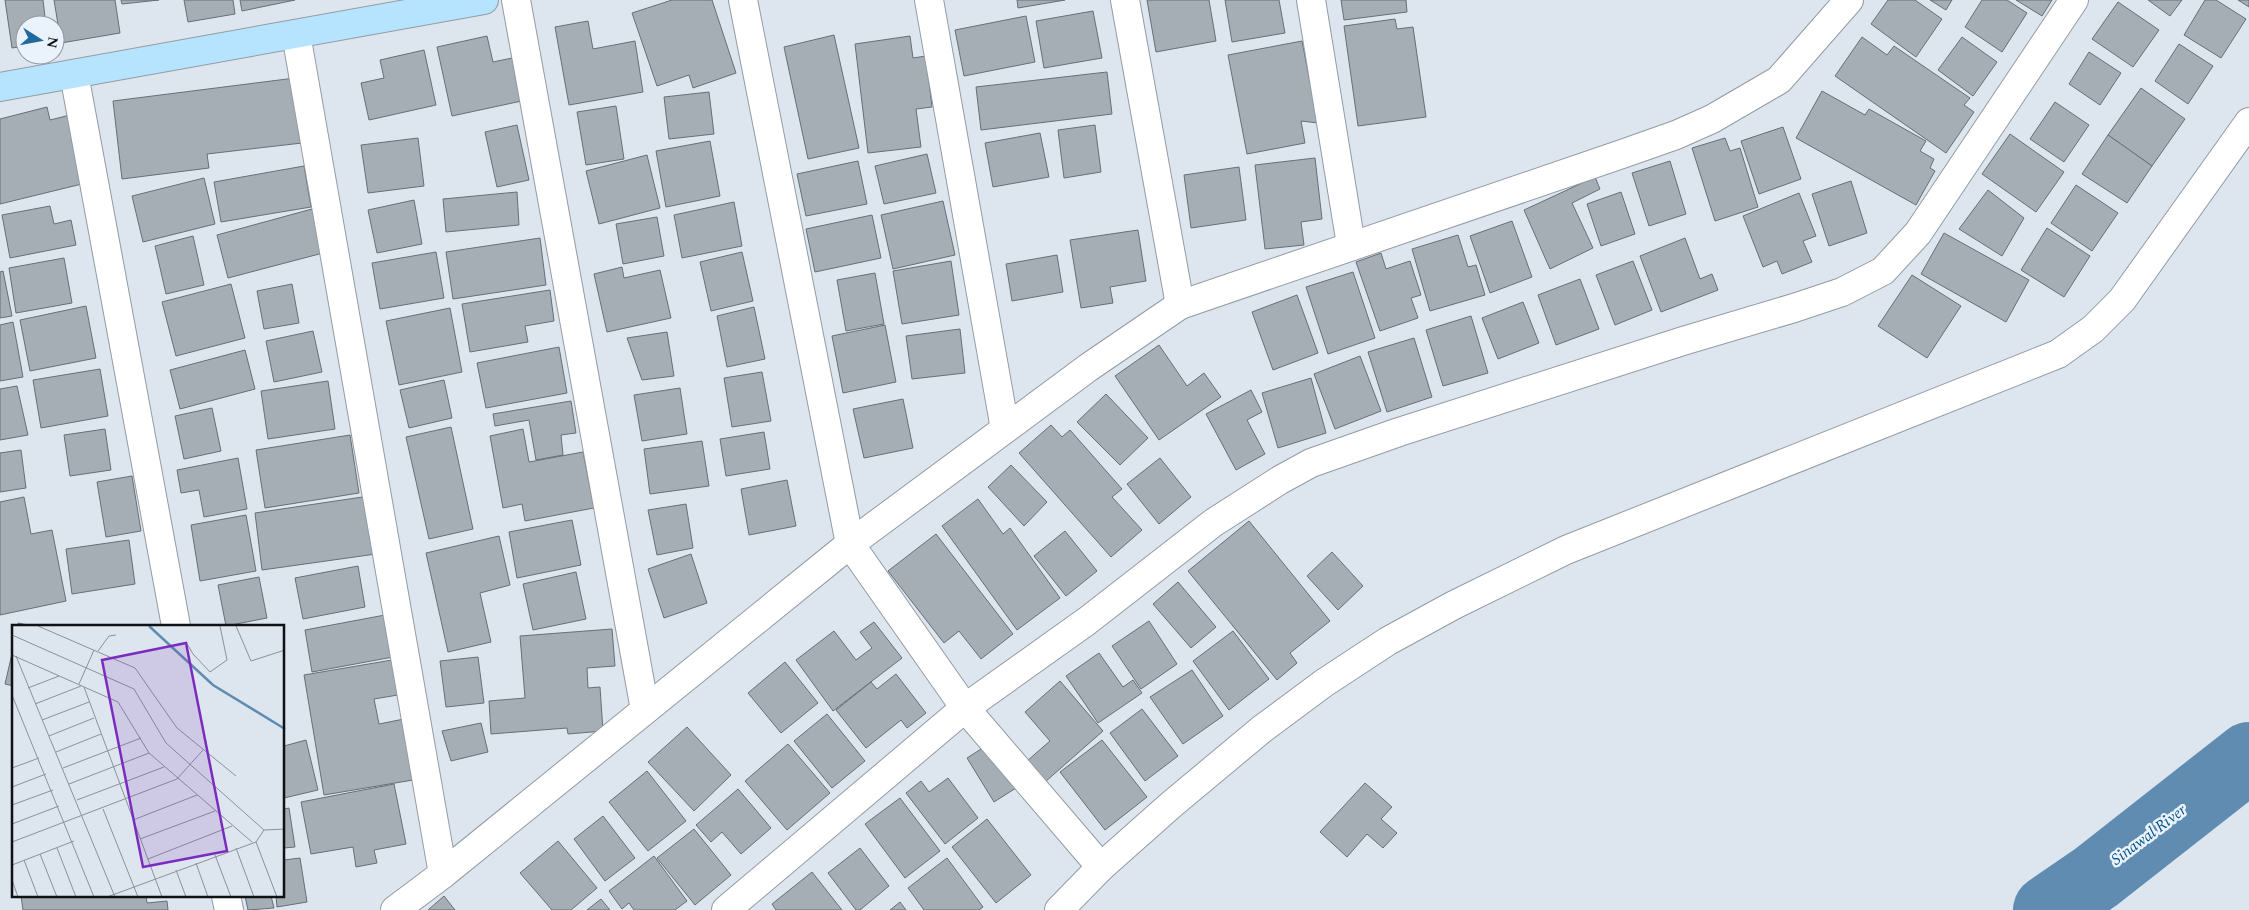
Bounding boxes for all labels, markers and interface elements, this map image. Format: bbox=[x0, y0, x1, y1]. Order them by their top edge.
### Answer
north arrow bbox=[15, 15, 65, 65]
text: N bbox=[41, 35, 64, 50]
inset map bbox=[12, 625, 285, 898]
water label: Sinawal River bbox=[2106, 798, 2192, 871]

